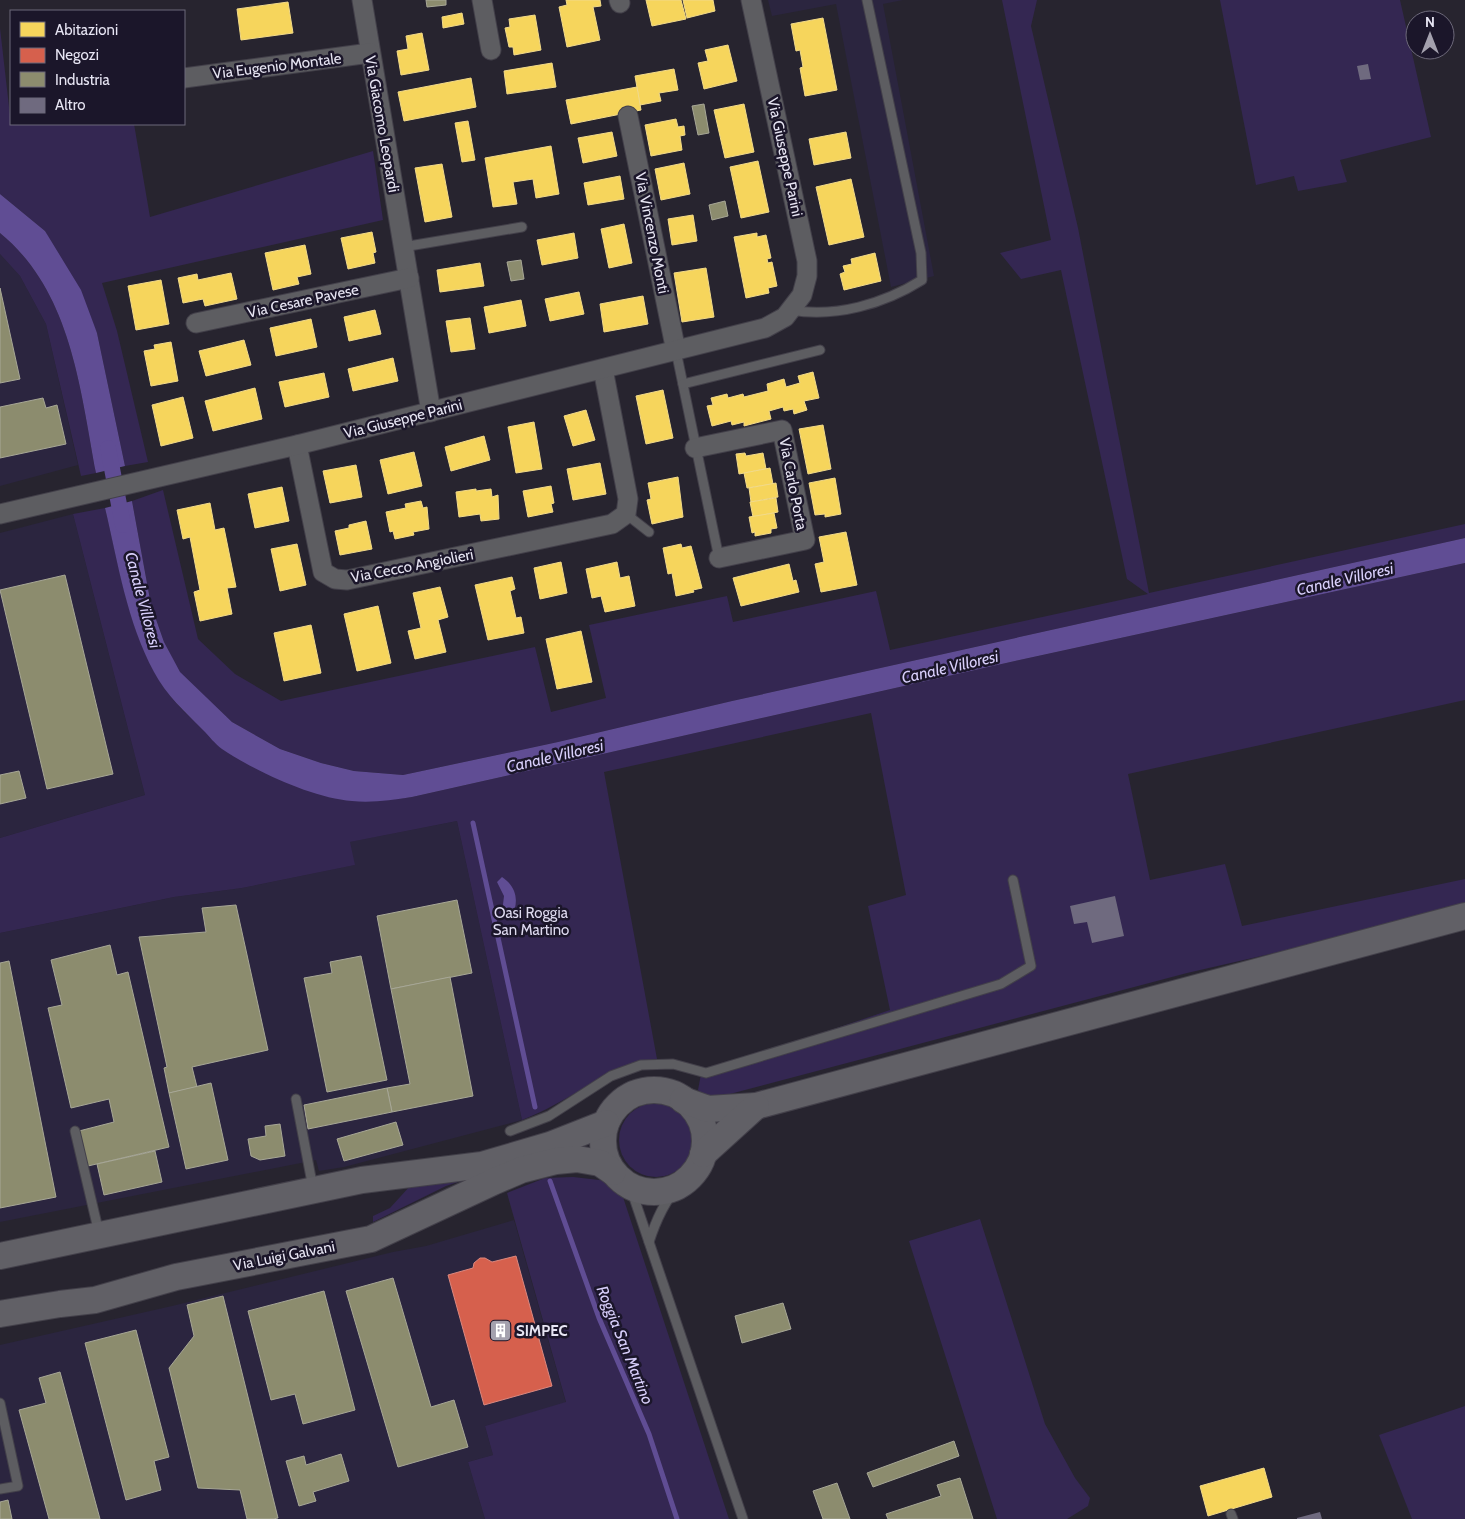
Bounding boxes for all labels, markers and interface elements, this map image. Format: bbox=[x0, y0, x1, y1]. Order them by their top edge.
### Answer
legend bbox=[10, 10, 185, 125]
north arrow bbox=[1405, 10, 1455, 60]
text: N bbox=[1425, 13, 1435, 31]
text: Abitazioni bbox=[55, 21, 118, 39]
text: Negozi bbox=[55, 46, 99, 64]
street label: Via Eugenio Montale bbox=[212, 49, 343, 83]
street label: Via Giacomo Leopardi bbox=[361, 54, 403, 194]
text: Industria bbox=[55, 71, 110, 89]
text: Altro bbox=[55, 96, 85, 114]
street label: Via Giuseppe Parini bbox=[764, 96, 806, 218]
street label: Via Vincenzo Monti bbox=[631, 171, 673, 295]
street label: Via Cesare Pavese bbox=[246, 280, 361, 322]
street label: Via Giuseppe Parini bbox=[342, 396, 464, 442]
street label: Via Carlo Porta bbox=[775, 436, 811, 532]
street label: Via Cecco Angiolieri bbox=[349, 545, 475, 587]
water label: Canale Villoresi bbox=[121, 550, 165, 651]
water label: Canale Villoresi bbox=[1295, 558, 1396, 599]
water label: Canale Villoresi bbox=[900, 646, 1001, 687]
water label: Canale Villoresi bbox=[505, 735, 606, 776]
park label: Oasi Roggia San Martino bbox=[493, 904, 569, 939]
street label: Via Luigi Galvani bbox=[232, 1237, 336, 1275]
water label: Roggia San Martino bbox=[593, 1283, 657, 1407]
building icon: SIMPEC bbox=[488, 1319, 512, 1343]
place label: SIMPEC bbox=[516, 1322, 568, 1340]

